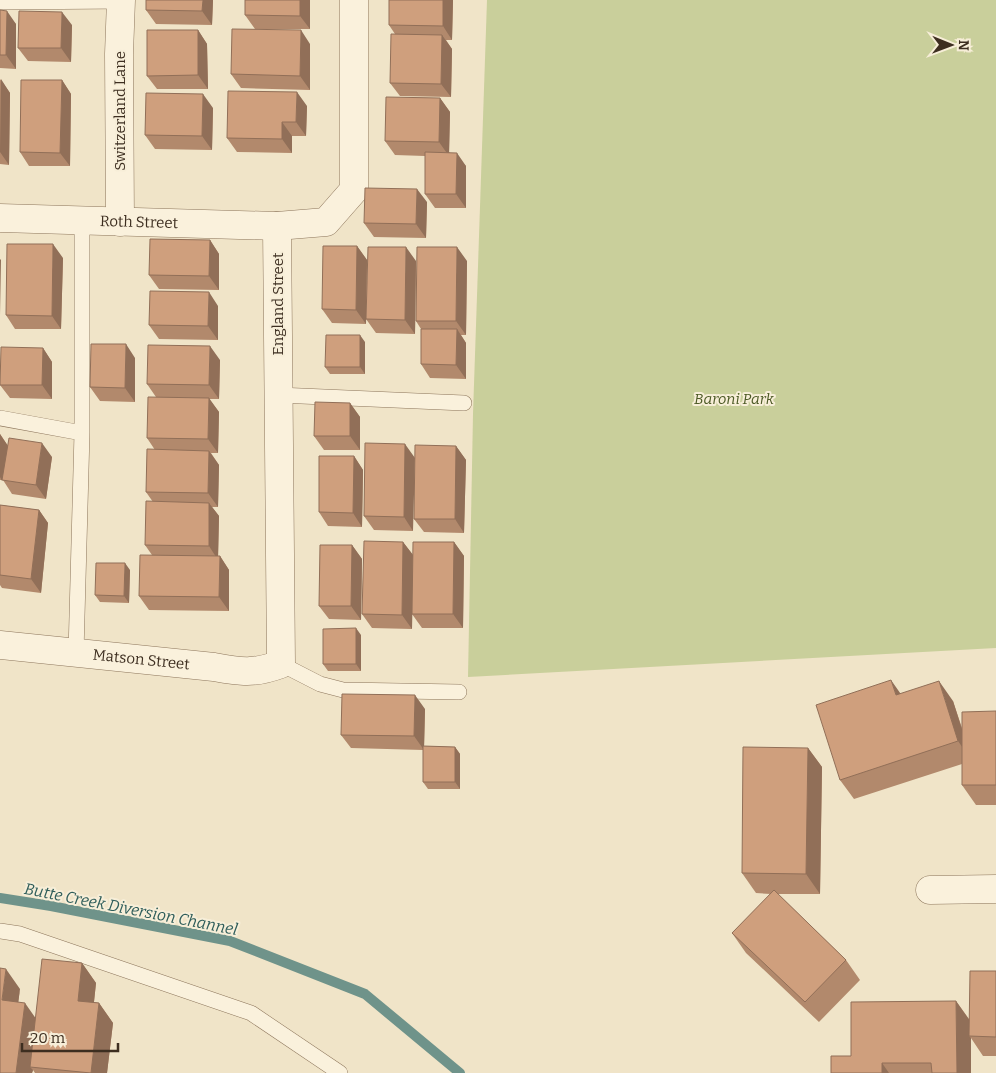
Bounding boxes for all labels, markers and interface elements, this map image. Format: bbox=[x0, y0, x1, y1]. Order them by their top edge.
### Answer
north arrow bbox=[926, 20, 976, 70]
text: N bbox=[955, 40, 972, 51]
street label: Switzerland Lane bbox=[111, 51, 129, 171]
street label: Roth Street bbox=[100, 212, 179, 232]
street label: England Street bbox=[269, 252, 287, 355]
park label: Baroni Park bbox=[694, 390, 775, 408]
street label: Matson Street bbox=[92, 646, 191, 674]
water label: Butte Creek Diversion Channel bbox=[23, 879, 239, 939]
scale bar bbox=[22, 1020, 119, 1052]
text: 20 m bbox=[30, 1029, 66, 1047]

